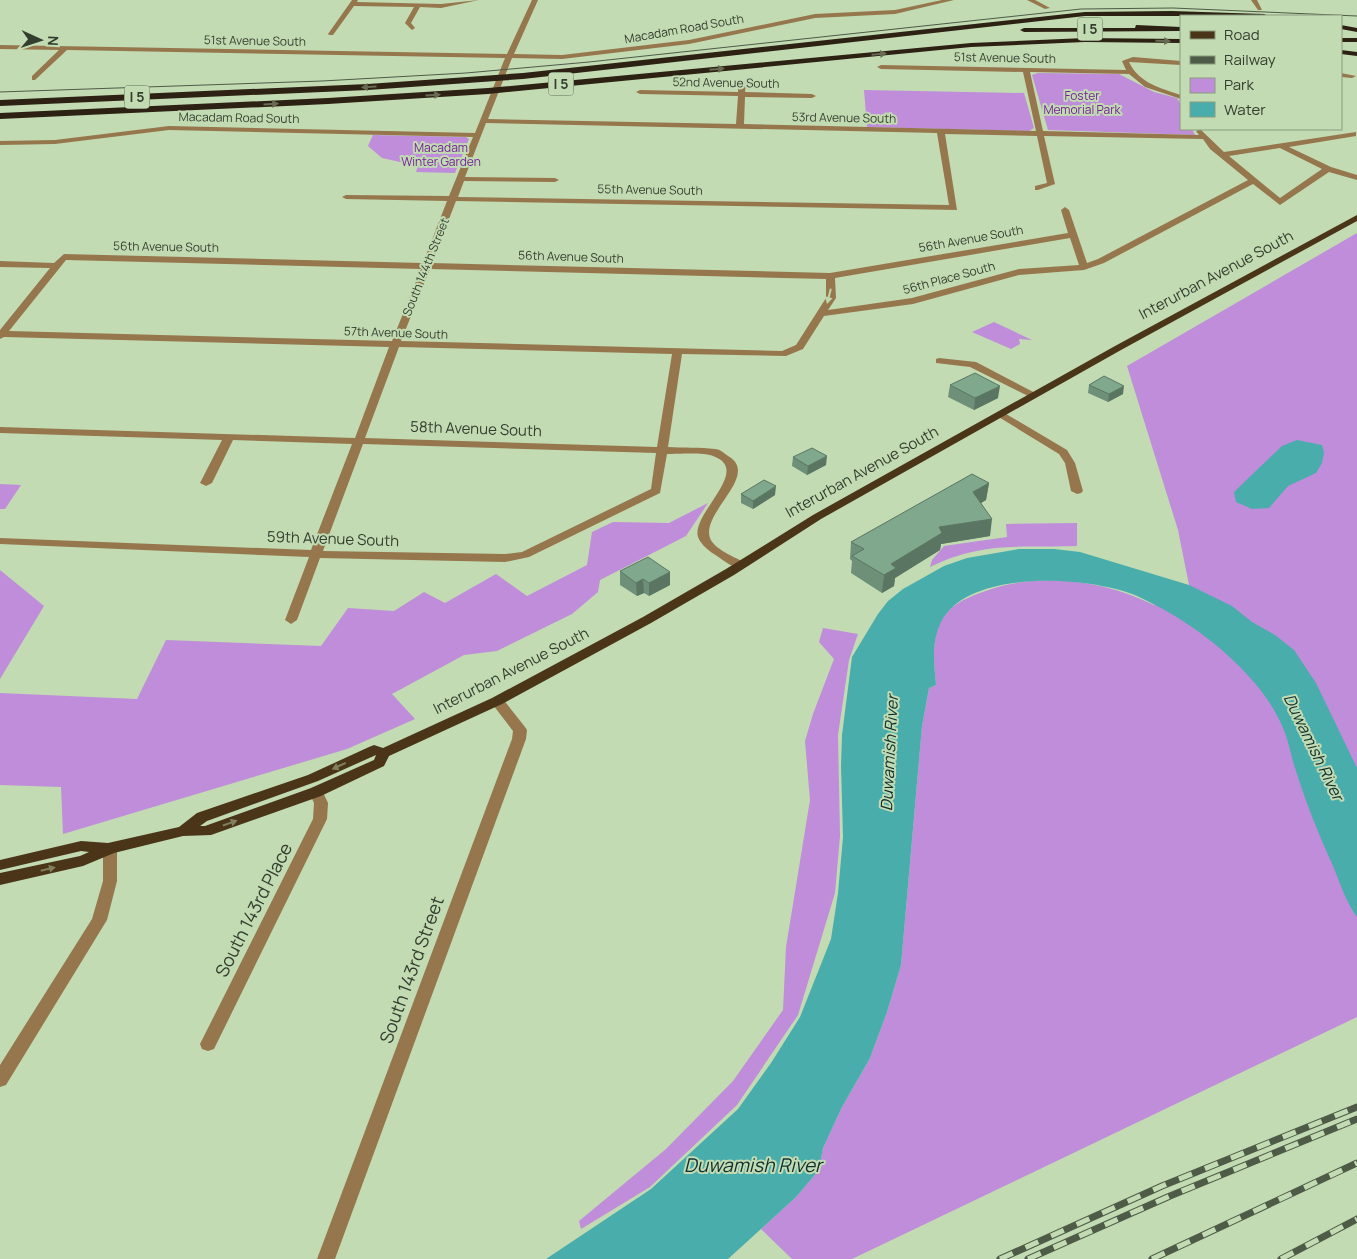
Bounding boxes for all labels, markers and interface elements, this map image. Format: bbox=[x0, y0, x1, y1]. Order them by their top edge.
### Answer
street label: Macadam Road South bbox=[623, 10, 745, 47]
north arrow bbox=[15, 15, 65, 65]
legend bbox=[1180, 15, 1342, 130]
road number: I 5 bbox=[1078, 18, 1102, 40]
text: Road bbox=[1224, 24, 1260, 45]
street label: 51st Avenue South bbox=[204, 31, 306, 50]
text: N bbox=[44, 35, 63, 46]
one-way arrow bbox=[1155, 37, 1171, 45]
street label: 51st Avenue South bbox=[954, 48, 1056, 67]
one-way arrow bbox=[871, 49, 887, 57]
text: Railway bbox=[1224, 49, 1276, 70]
one-way arrow bbox=[709, 65, 725, 73]
road number: I 5 bbox=[548, 72, 574, 96]
street label: 52nd Avenue South bbox=[672, 73, 780, 92]
text: Park bbox=[1224, 74, 1254, 95]
one-way arrow bbox=[361, 83, 377, 91]
road number: I 5 bbox=[124, 85, 150, 108]
park label: Foster Memorial Park bbox=[1043, 87, 1122, 118]
one-way arrow bbox=[425, 90, 441, 98]
text: Water bbox=[1224, 99, 1266, 120]
one-way arrow bbox=[263, 100, 279, 108]
street label: Macadam Road South bbox=[178, 108, 300, 127]
street label: 53rd Avenue South bbox=[792, 108, 896, 127]
park label: Macadam Winter Garden bbox=[401, 139, 481, 170]
street label: 55th Avenue South bbox=[597, 180, 703, 199]
street label: South 144th Street bbox=[398, 215, 453, 318]
street label: 56th Avenue South bbox=[917, 221, 1024, 256]
street label: Interurban Avenue South bbox=[1135, 225, 1297, 324]
street label: 56th Avenue South bbox=[113, 237, 219, 256]
street label: 56th Avenue South bbox=[518, 246, 624, 267]
street label: 56th Place South bbox=[901, 257, 997, 298]
one-way arrow bbox=[825, 288, 833, 304]
street label: 57th Avenue South bbox=[344, 322, 448, 343]
street label: 58th Avenue South bbox=[410, 416, 542, 441]
street label: Interurban Avenue South bbox=[781, 421, 942, 522]
street label: 59th Avenue South bbox=[267, 526, 400, 551]
street label: Interurban Avenue South bbox=[429, 622, 592, 719]
water label: Duwamish River bbox=[1279, 690, 1350, 806]
water label: Duwamish River bbox=[875, 692, 903, 812]
one-way arrow bbox=[332, 763, 346, 771]
one-way arrow bbox=[223, 819, 238, 827]
street label: South 143rd Place bbox=[209, 838, 297, 981]
one-way arrow bbox=[40, 865, 55, 873]
street label: South 143rd Street bbox=[373, 893, 449, 1047]
water label: Duwamish River bbox=[684, 1152, 824, 1178]

